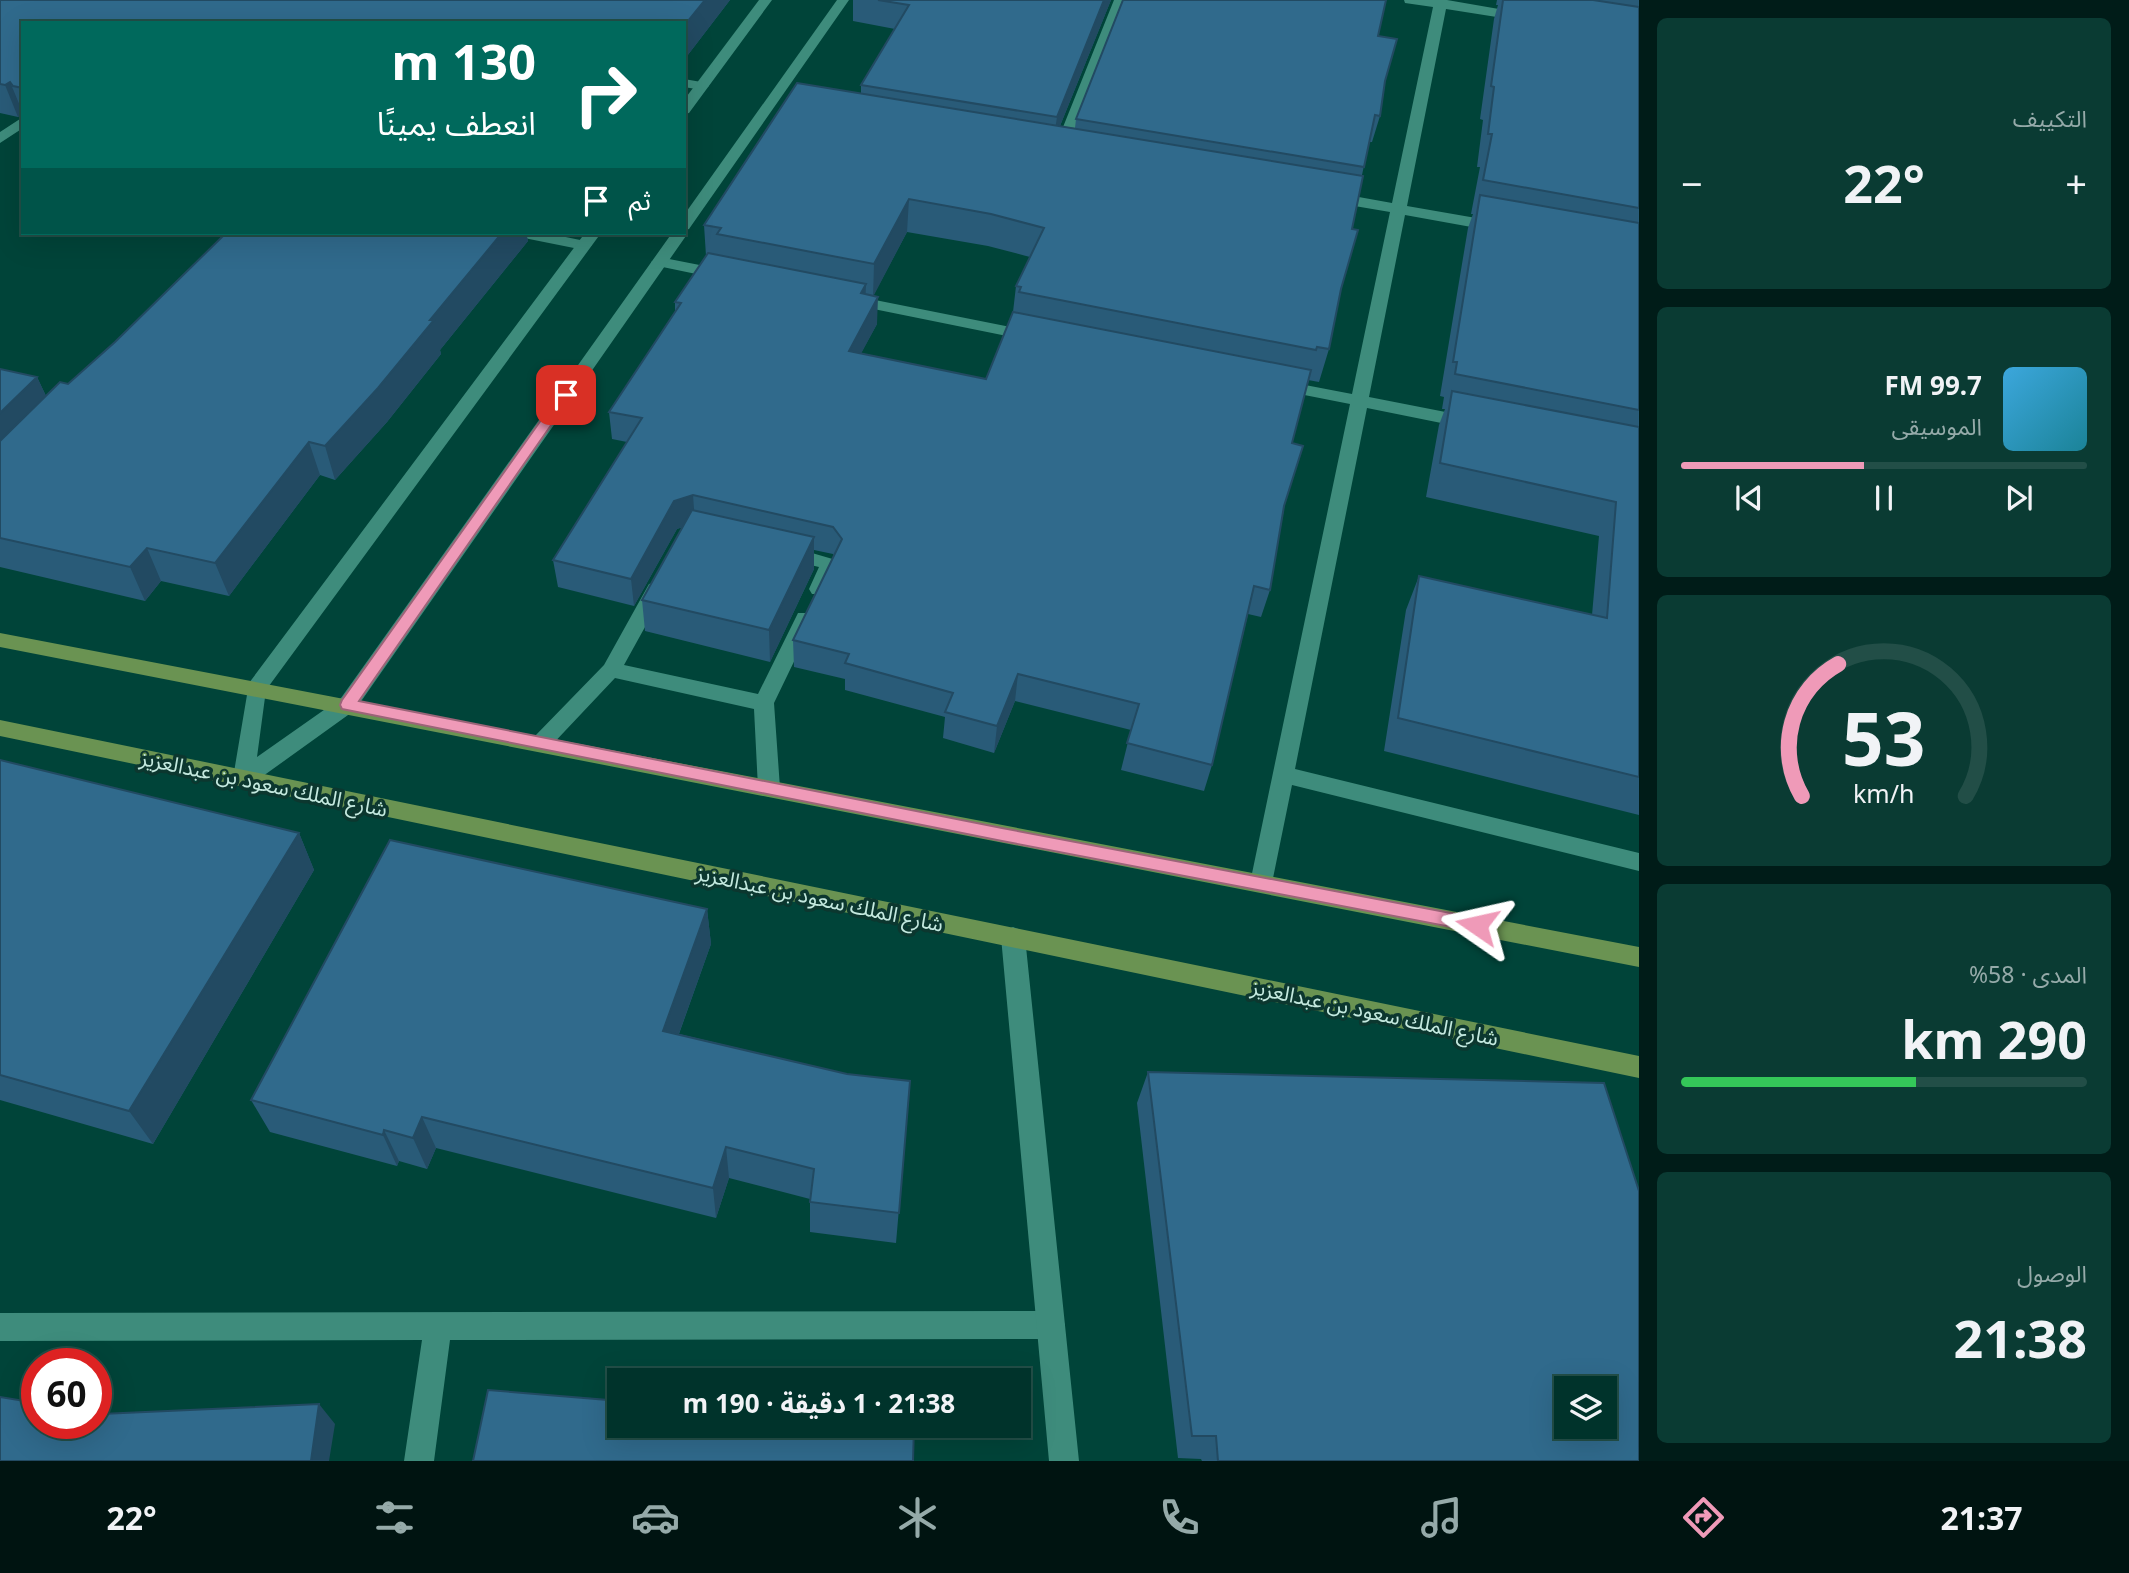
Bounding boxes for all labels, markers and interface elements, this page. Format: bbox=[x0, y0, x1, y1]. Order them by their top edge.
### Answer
text: 130 m bbox=[391, 28, 536, 94]
icon: right bbox=[560, 49, 651, 140]
text: انعطف يمينًا bbox=[377, 101, 536, 144]
text: التكييف bbox=[2013, 102, 2087, 134]
text: 22° bbox=[1843, 147, 1925, 218]
text: − bbox=[1681, 157, 1703, 209]
text: + bbox=[2065, 157, 2087, 209]
icon: arrive bbox=[577, 182, 615, 220]
text: ثم bbox=[629, 182, 651, 218]
pin bbox=[536, 365, 596, 425]
text: 99.7 FM bbox=[1885, 367, 1982, 403]
icon: arrive bbox=[547, 376, 585, 414]
text: الموسيقى bbox=[1891, 410, 1982, 442]
icon: previous bbox=[1730, 479, 1768, 517]
icon: pause bbox=[1865, 479, 1903, 517]
icon: next bbox=[2000, 479, 2038, 517]
text: 53 bbox=[1842, 689, 1926, 788]
street label: شارع الملك سعود بن عبدالعزيز bbox=[136, 743, 390, 825]
text: km/h bbox=[1853, 776, 1915, 810]
street label: شارع الملك سعود بن عبدالعزيز bbox=[692, 858, 946, 940]
position arrow bbox=[1440, 888, 1514, 962]
text: المدى · 58% bbox=[1969, 958, 2087, 990]
street label: شارع الملك سعود بن عبدالعزيز bbox=[1247, 972, 1501, 1054]
text: 290 km bbox=[1901, 1003, 2087, 1074]
text: الوصول bbox=[2017, 1257, 2087, 1289]
text: 21:38 bbox=[1953, 1302, 2087, 1373]
speed limit sign: 60 bbox=[21, 1348, 112, 1439]
map controls bbox=[1554, 1376, 1617, 1439]
button: layers bbox=[1554, 1376, 1617, 1439]
text: 21:38 · 1 دقيقة · 190 m bbox=[683, 1385, 955, 1421]
icon: filters bbox=[370, 1493, 419, 1542]
icon: car bbox=[631, 1493, 680, 1542]
icon: climate bbox=[893, 1493, 942, 1542]
icon: phone bbox=[1155, 1493, 1204, 1542]
icon: music bbox=[1417, 1493, 1466, 1542]
icon: directions bbox=[1679, 1493, 1728, 1542]
text: 22° bbox=[107, 1496, 157, 1539]
text: 21:37 bbox=[1940, 1496, 2023, 1539]

